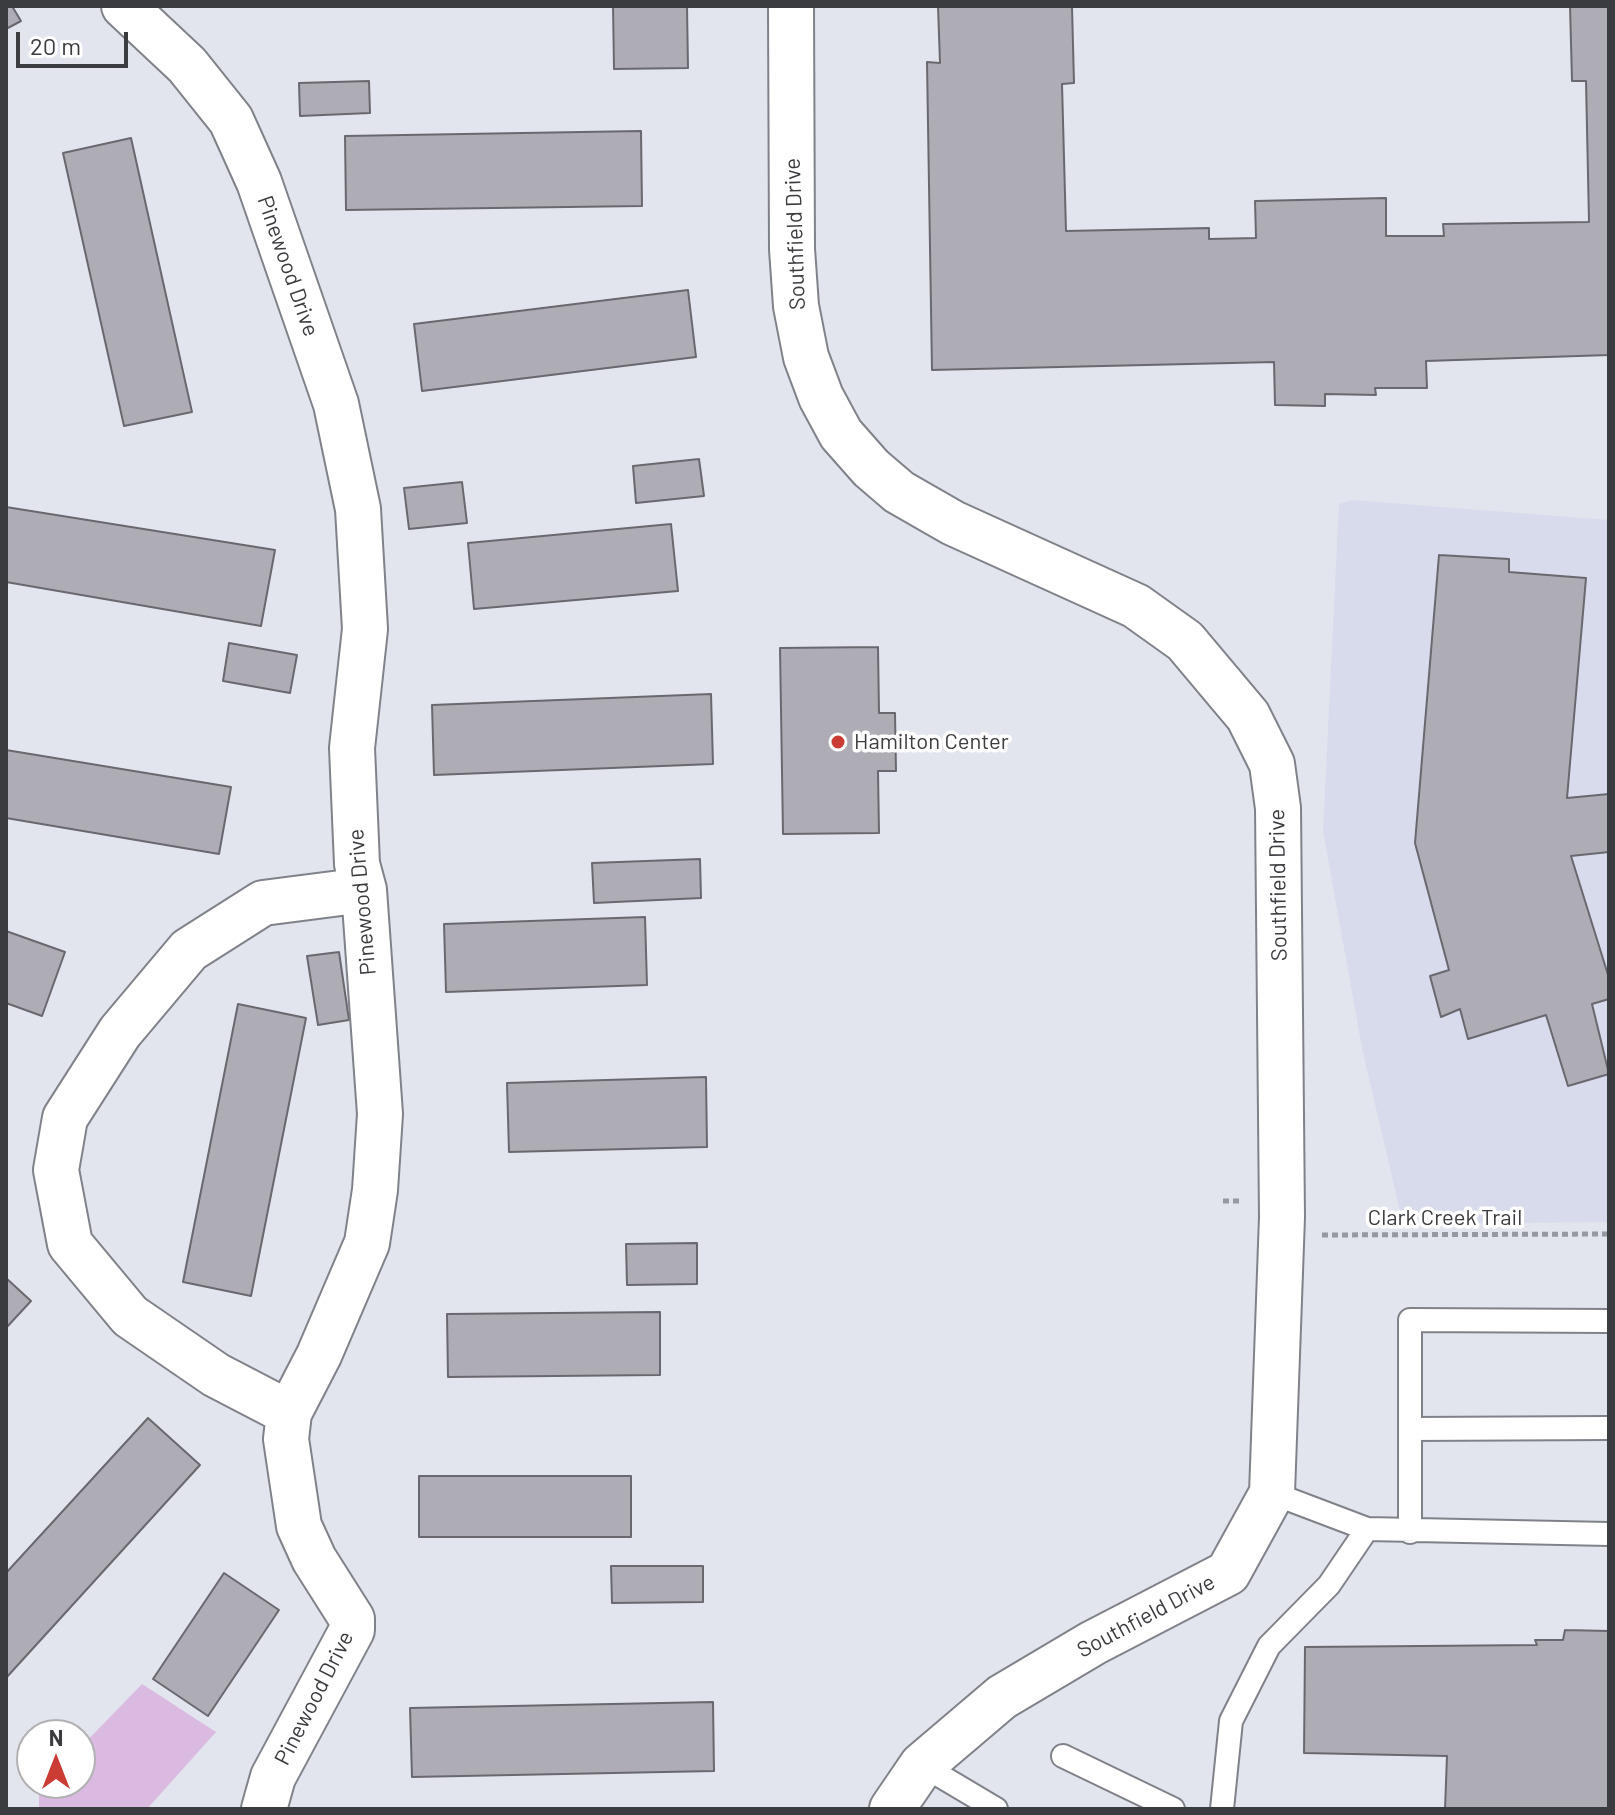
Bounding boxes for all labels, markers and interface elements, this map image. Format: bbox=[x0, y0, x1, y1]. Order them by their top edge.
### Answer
scale bar bbox=[20, 16, 132, 66]
text: 20 m bbox=[30, 31, 81, 60]
street label: Southfield Drive bbox=[779, 157, 811, 311]
street label: Pinewood Drive bbox=[252, 192, 324, 340]
place label: Hamilton Center bbox=[854, 729, 1009, 755]
marker: Hamilton Center bbox=[829, 733, 847, 751]
street label: Southfield Drive bbox=[1263, 809, 1293, 961]
street label: Pinewood Drive bbox=[342, 828, 382, 976]
street label: Clark Creek Trail bbox=[1368, 1205, 1522, 1231]
street label: Southfield Drive bbox=[1073, 1569, 1219, 1663]
street label: Pinewood Drive bbox=[269, 1627, 359, 1769]
north arrow bbox=[16, 1719, 96, 1799]
text: N bbox=[49, 1724, 63, 1750]

